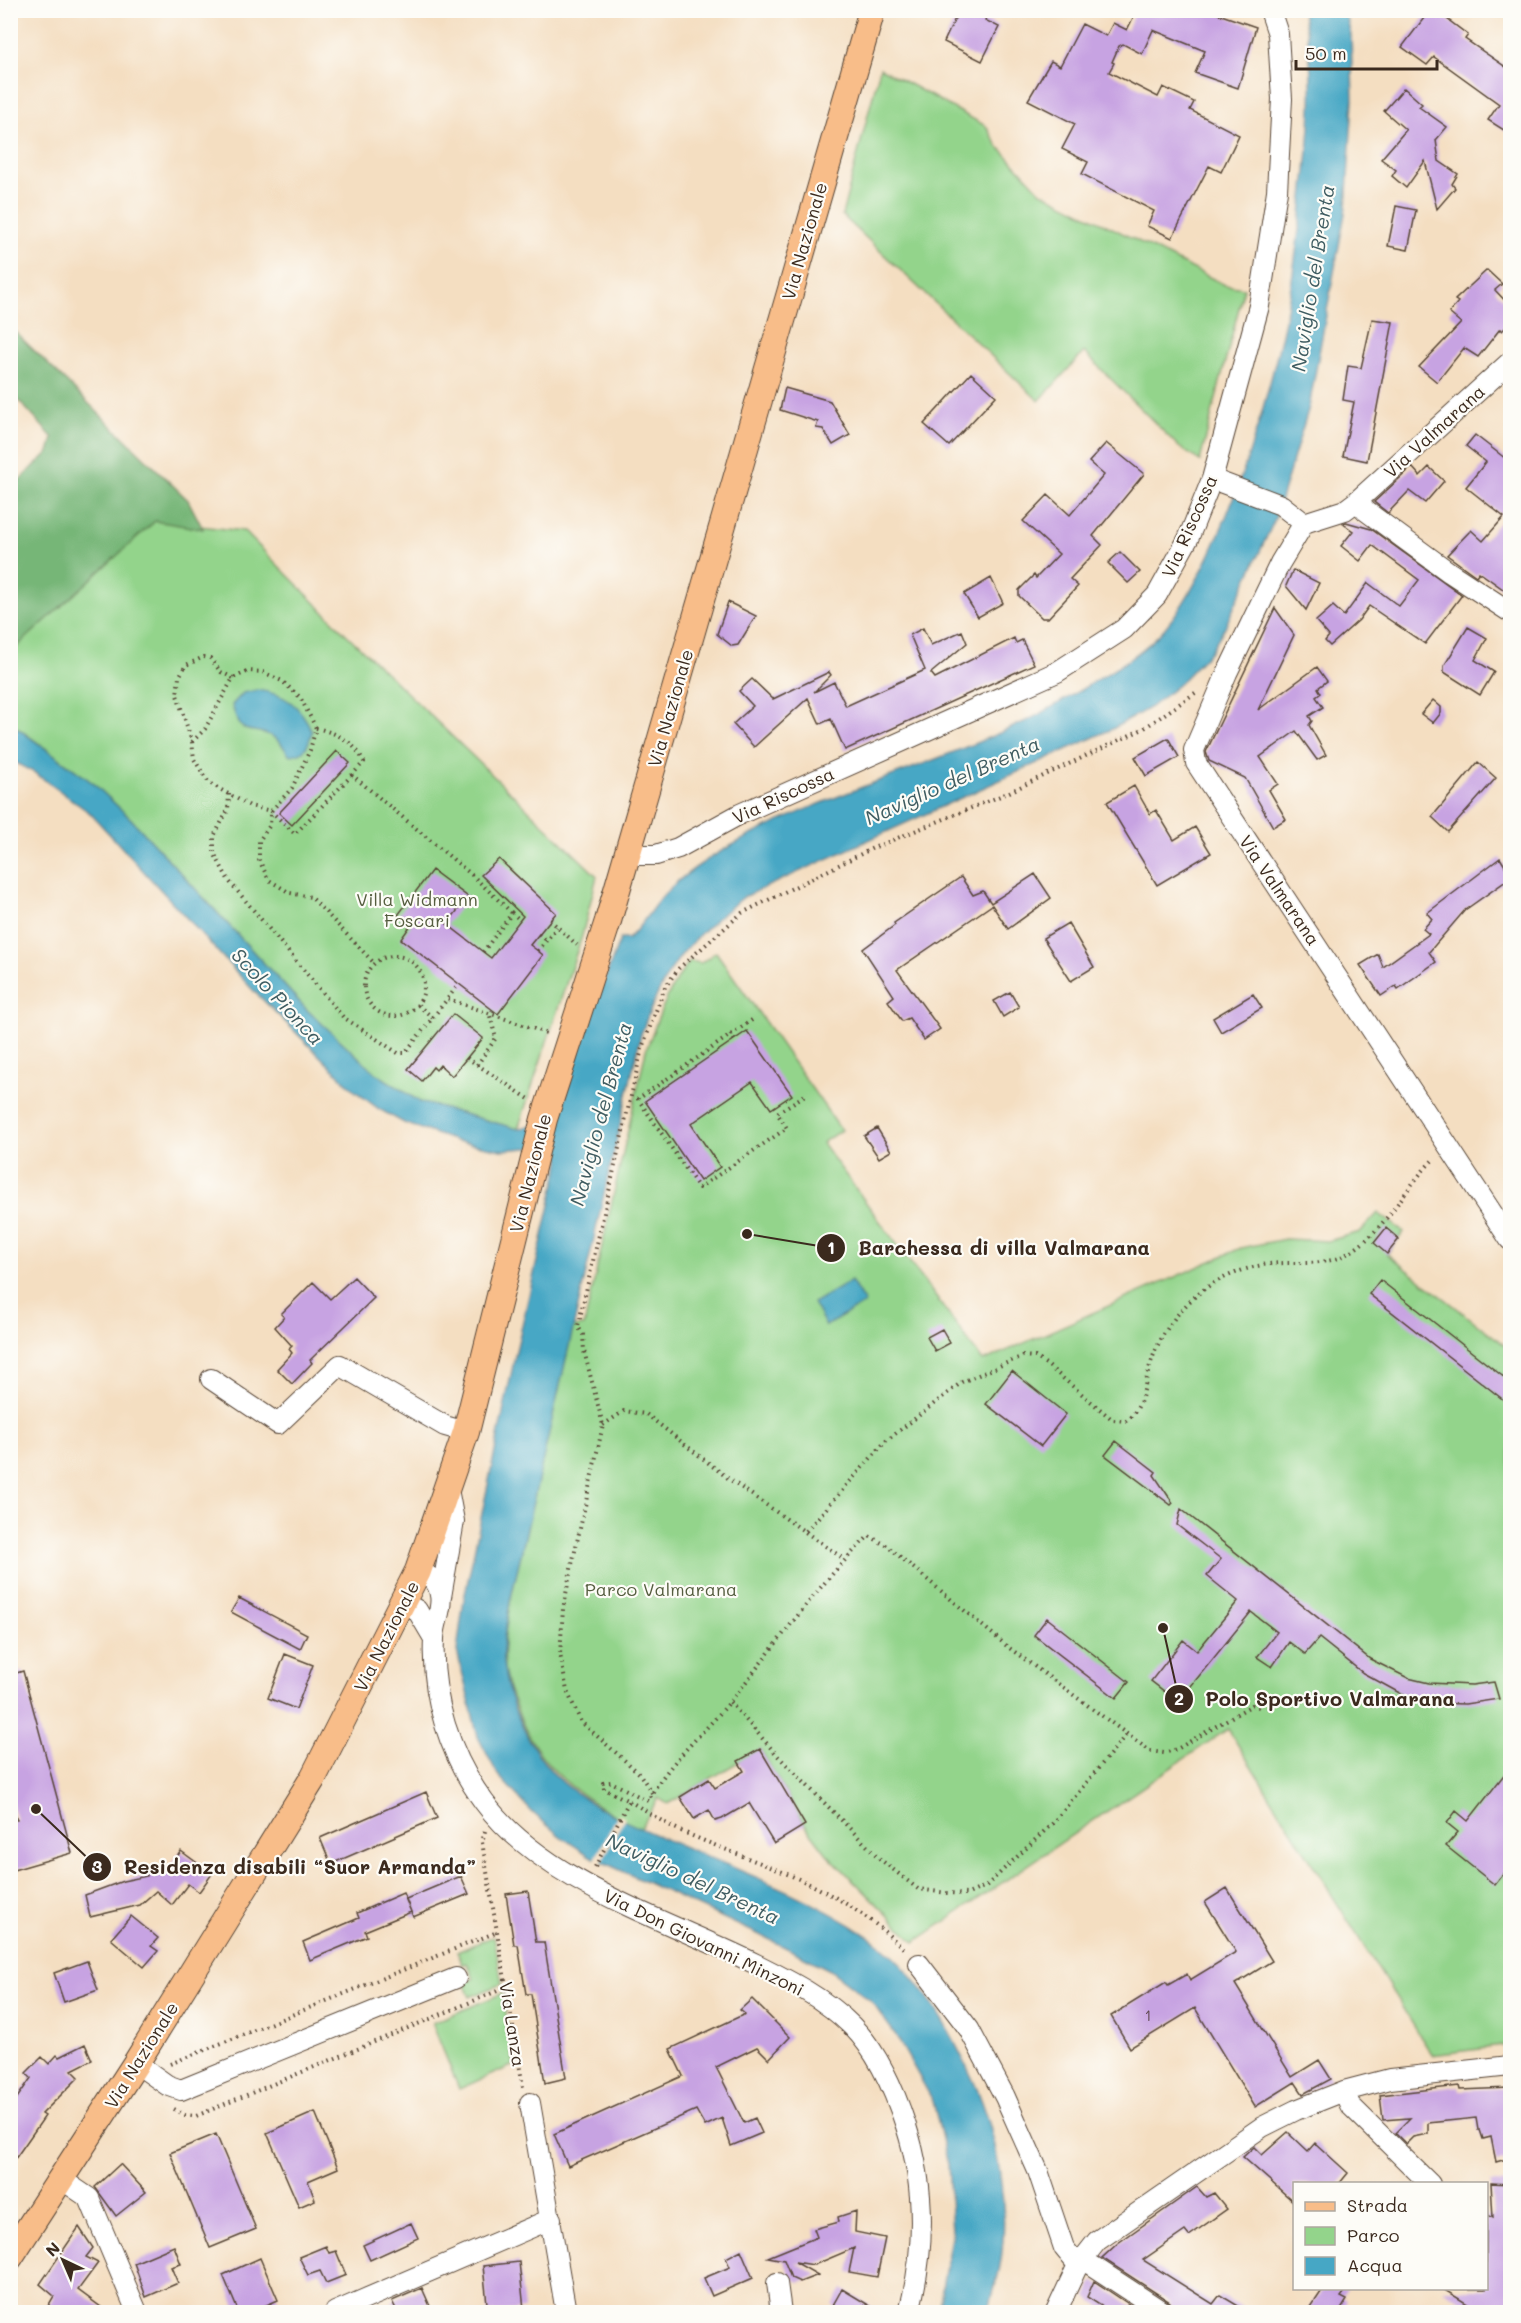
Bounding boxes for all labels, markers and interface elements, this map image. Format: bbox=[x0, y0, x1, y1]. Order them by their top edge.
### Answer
scale bar bbox=[1296, 33, 1437, 71]
text: 50 m bbox=[1305, 41, 1347, 65]
street label: Via Nazionale bbox=[776, 179, 832, 303]
water label: Naviglio del Brenta bbox=[1284, 183, 1340, 373]
street label: Via Valmarana bbox=[1378, 379, 1490, 483]
street label: Via Riscossa bbox=[1156, 471, 1222, 581]
street label: Via Nazionale bbox=[642, 646, 698, 770]
water label: Naviglio del Brenta bbox=[861, 730, 1043, 830]
street label: Via Riscossa bbox=[728, 761, 838, 829]
street label: Via Valmarana bbox=[1234, 830, 1326, 950]
park label: Villa Widmann Foscari bbox=[356, 887, 478, 932]
water label: Scolo Pionca bbox=[226, 942, 330, 1050]
water label: Naviglio del Brenta bbox=[563, 1020, 637, 1208]
street label: Via Nazionale bbox=[504, 1111, 556, 1235]
callout: Barchessa di villa Valmarana bbox=[816, 1229, 1161, 1267]
text: Barchessa di villa Valmarana bbox=[858, 1234, 1150, 1260]
text: 1 bbox=[827, 1235, 835, 1259]
street label: Via Nazionale bbox=[348, 1576, 424, 1696]
park label: Parco Valmarana bbox=[585, 1577, 737, 1601]
callout: Polo Sportivo Valmarana bbox=[1164, 1680, 1467, 1718]
text: Polo Sportivo Valmarana bbox=[1205, 1685, 1455, 1711]
text: 2 bbox=[1174, 1686, 1184, 1710]
water label: Naviglio del Brenta bbox=[602, 1826, 784, 1930]
callout: Residenza disabili “Suor Armanda” bbox=[82, 1848, 488, 1886]
text: Residenza disabili “Suor Armanda” bbox=[124, 1853, 476, 1879]
text: 3 bbox=[92, 1854, 103, 1878]
street label: Via Don Giovanni Minzoni bbox=[600, 1883, 808, 2001]
street label: Via Lanza bbox=[494, 1980, 532, 2068]
street label: Via Nazionale bbox=[99, 1997, 183, 2113]
house number: 1 bbox=[1145, 2005, 1151, 2025]
legend bbox=[1293, 2182, 1488, 2290]
text: Strada bbox=[1347, 2193, 1408, 2217]
text: Parco bbox=[1347, 2223, 1400, 2247]
north arrow bbox=[33, 2230, 93, 2290]
text: N bbox=[41, 2237, 64, 2261]
text: Acqua bbox=[1347, 2253, 1403, 2277]

